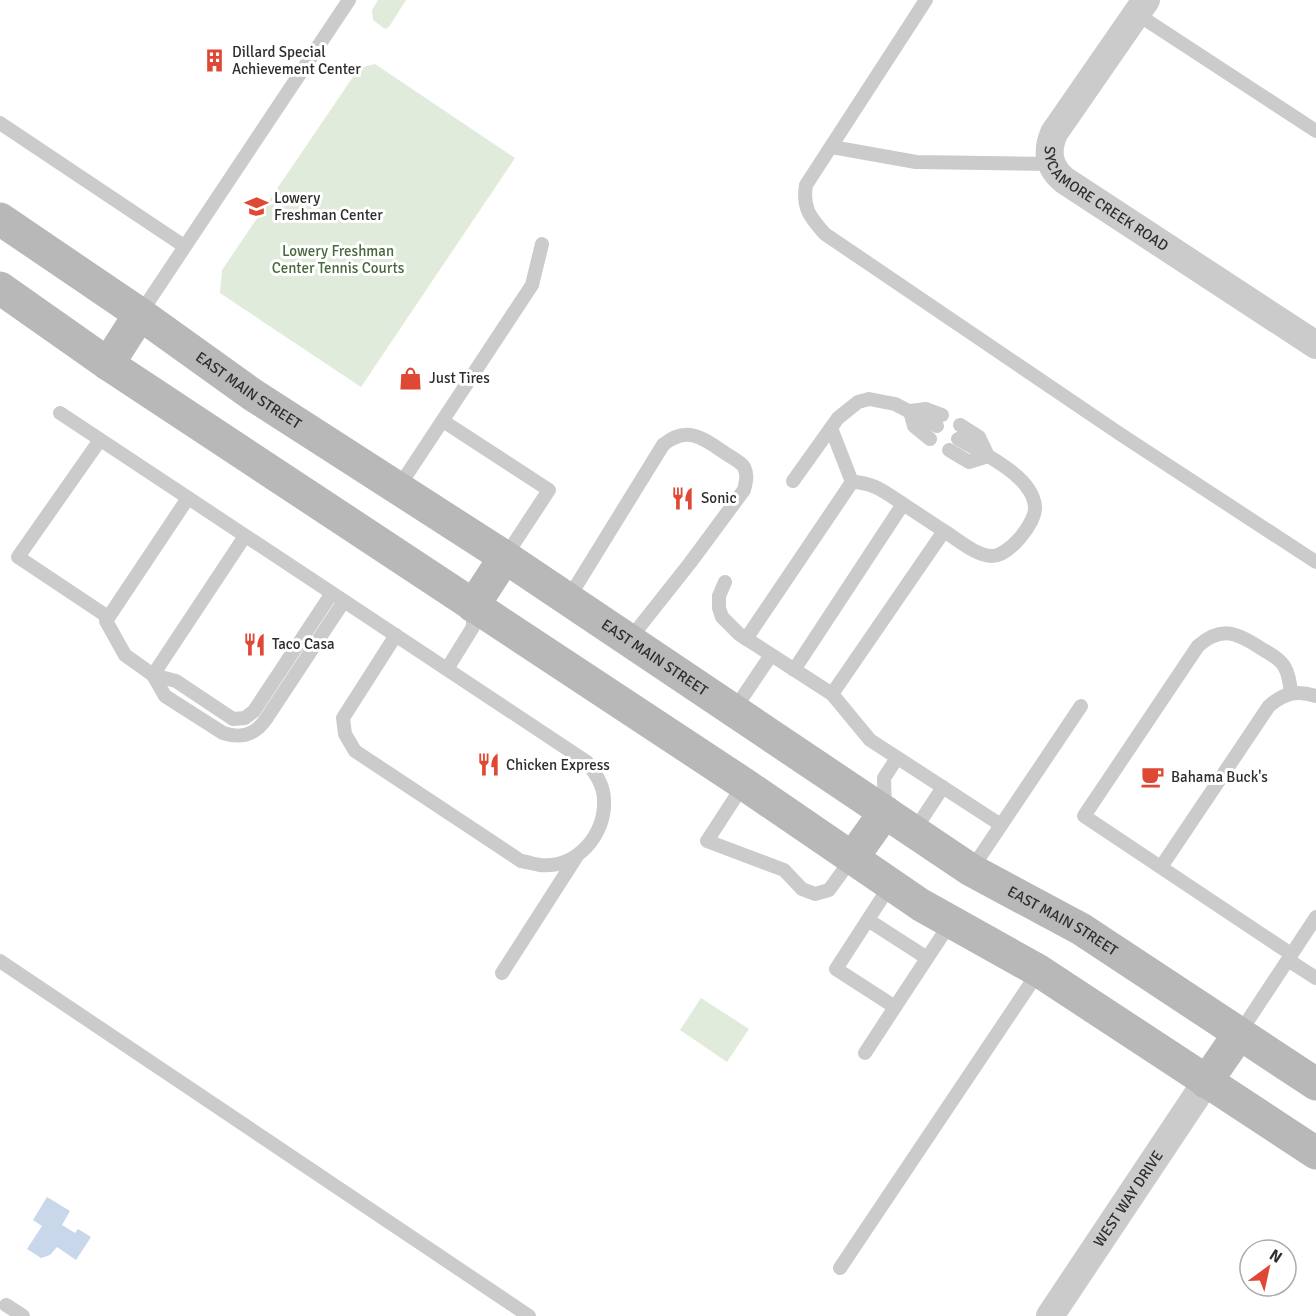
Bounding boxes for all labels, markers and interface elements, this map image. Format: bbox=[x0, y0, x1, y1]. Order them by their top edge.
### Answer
place label: Dillard Special Achievement Center bbox=[232, 43, 361, 78]
building icon: Dillard Special Achievement Center bbox=[201, 48, 227, 74]
street label: SYCAMORE CREEK ROAD bbox=[1041, 146, 1172, 255]
place label: Lowery Freshman Center bbox=[274, 189, 383, 224]
school or university icon: Lowery Freshman Center bbox=[243, 194, 269, 220]
park label: Lowery Freshman Center Tennis Courts bbox=[272, 242, 405, 277]
street label: EAST MAIN STREET bbox=[192, 348, 305, 433]
shop icon: Just Tires bbox=[398, 365, 424, 391]
place label: Just Tires bbox=[429, 369, 490, 387]
restaurant icon: Sonic bbox=[670, 485, 696, 511]
place label: Sonic bbox=[701, 489, 736, 507]
street label: EAST MAIN STREET bbox=[598, 615, 712, 700]
restaurant icon: Taco Casa bbox=[241, 631, 267, 657]
place label: Taco Casa bbox=[272, 635, 335, 653]
restaurant icon: Chicken Express bbox=[475, 752, 501, 778]
place label: Chicken Express bbox=[506, 756, 610, 774]
cafe icon: Bahama Buck's bbox=[1140, 764, 1166, 790]
place label: Bahama Buck's bbox=[1171, 768, 1268, 786]
street label: EAST MAIN STREET bbox=[1004, 882, 1122, 960]
street label: WEST WAY DRIVE bbox=[1090, 1147, 1167, 1250]
north arrow bbox=[1238, 1238, 1298, 1298]
text: N bbox=[1266, 1245, 1286, 1268]

